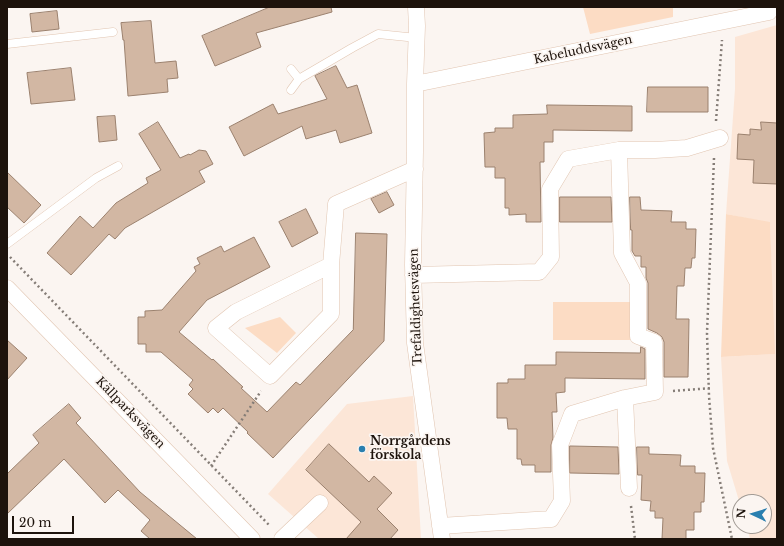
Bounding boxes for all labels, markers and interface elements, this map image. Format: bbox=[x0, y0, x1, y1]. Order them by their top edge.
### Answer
street label: Kabeluddsvägen bbox=[532, 33, 634, 67]
street label: Trefaldighetsvägen bbox=[407, 248, 425, 366]
street label: Källparksvägen bbox=[92, 374, 168, 452]
place label: Norrgårdens förskola bbox=[370, 435, 451, 463]
marker: Norrgårdens förskola bbox=[357, 444, 367, 454]
north arrow bbox=[732, 494, 772, 534]
scale bar bbox=[14, 508, 76, 534]
text: N bbox=[734, 508, 748, 519]
text: 20 m bbox=[19, 515, 51, 530]

